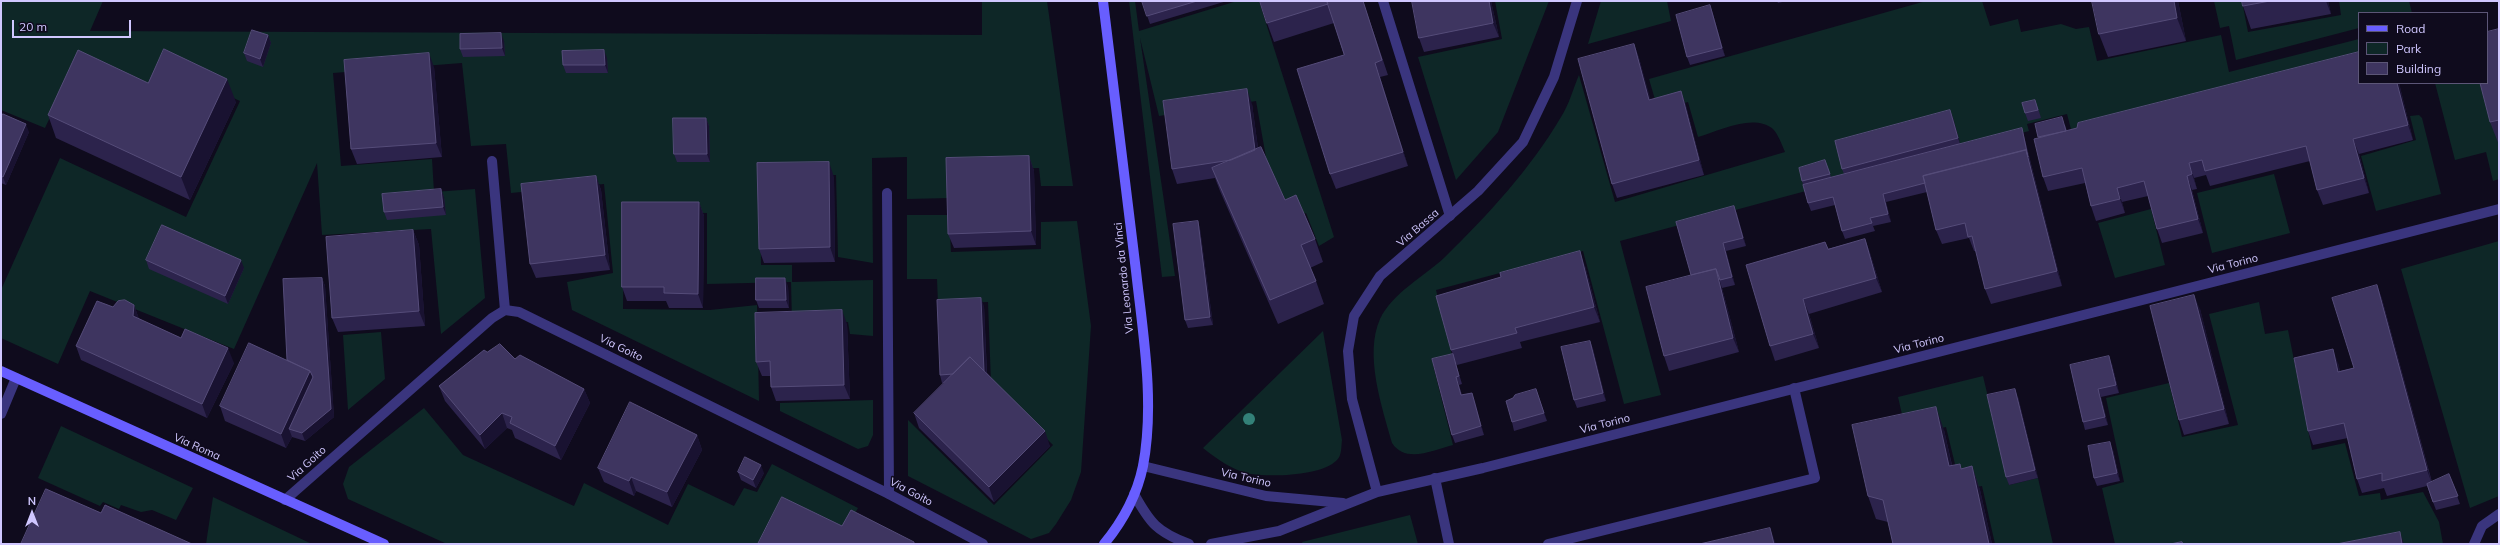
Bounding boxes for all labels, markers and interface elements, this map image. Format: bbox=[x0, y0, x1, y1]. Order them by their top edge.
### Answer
scale bar bbox=[14, 12, 133, 38]
legend bbox=[2358, 12, 2488, 84]
text: 20 m bbox=[19, 19, 47, 34]
text: Road bbox=[2396, 21, 2425, 36]
text: Park bbox=[2396, 41, 2421, 56]
text: Building bbox=[2396, 61, 2441, 76]
street label: Via Bassa bbox=[1394, 206, 1442, 250]
street label: Via Leonardo da Vinci bbox=[1112, 222, 1136, 334]
street label: Via Torino bbox=[2207, 251, 2259, 277]
street label: Via Torino bbox=[1893, 331, 1945, 357]
street label: Via Goito bbox=[597, 332, 645, 364]
street label: Via Torino bbox=[1579, 411, 1631, 437]
street label: Via Roma bbox=[172, 431, 222, 463]
street label: Via Goito bbox=[285, 443, 329, 485]
street label: Via Torino bbox=[1220, 466, 1272, 490]
street label: Via Goito bbox=[887, 475, 935, 509]
north arrow bbox=[12, 493, 52, 533]
text: N bbox=[28, 494, 36, 508]

